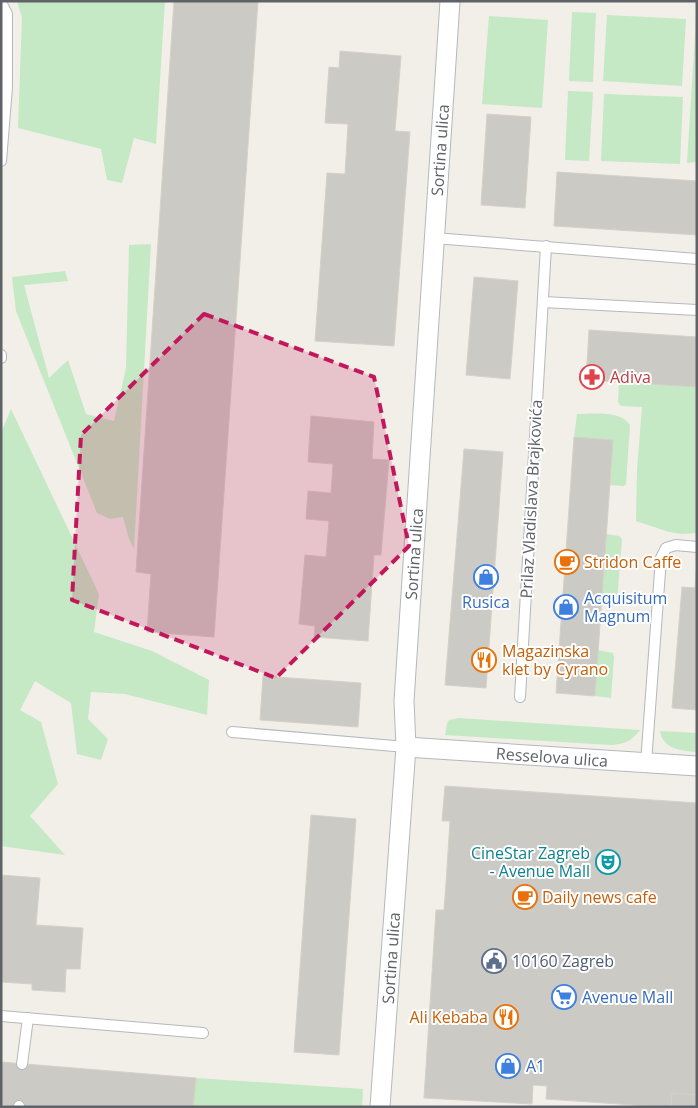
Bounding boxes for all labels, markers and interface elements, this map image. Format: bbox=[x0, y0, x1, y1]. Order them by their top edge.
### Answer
street label: Sortina ulica bbox=[426, 103, 454, 197]
pharmacy icon: Adiva bbox=[579, 364, 605, 390]
place label: Adiva bbox=[610, 366, 651, 388]
street label: Prilaz Vladislava Brajkovića bbox=[515, 399, 547, 599]
street label: Sortina ulica bbox=[400, 507, 428, 601]
cafe icon: Stridon Caffe bbox=[554, 549, 580, 575]
place label: Stridon Caffe bbox=[584, 551, 681, 573]
shop icon: Rusica bbox=[473, 564, 499, 590]
place label: Acquisitum Magnum bbox=[584, 587, 667, 627]
place label: Rusica bbox=[462, 591, 510, 613]
shop icon: Acquisitum Magnum bbox=[553, 594, 579, 620]
place label: Magazinska klet by Cyrano bbox=[502, 640, 608, 680]
restaurant icon: Magazinska klet by Cyrano bbox=[471, 647, 497, 673]
street label: Resselova ulica bbox=[495, 742, 609, 772]
place label: CineStar Zagreb - Avenue Mall bbox=[471, 842, 590, 882]
theatre icon: CineStar Zagreb - Avenue Mall bbox=[595, 849, 621, 875]
cafe icon: Daily news cafe bbox=[512, 884, 538, 910]
place label: Daily news cafe bbox=[542, 886, 657, 908]
street label: Sortina ulica bbox=[377, 911, 405, 1005]
public building icon: 10160 Zagreb bbox=[481, 948, 507, 974]
place label: 10160 Zagreb bbox=[512, 950, 614, 972]
supermarket icon: Avenue Mall bbox=[551, 984, 577, 1010]
place label: Avenue Mall bbox=[582, 986, 673, 1008]
restaurant icon: Ali Kebaba bbox=[493, 1004, 519, 1030]
place label: Ali Kebaba bbox=[410, 1006, 488, 1028]
shop icon: A1 bbox=[495, 1053, 521, 1079]
place label: A1 bbox=[526, 1055, 545, 1077]

